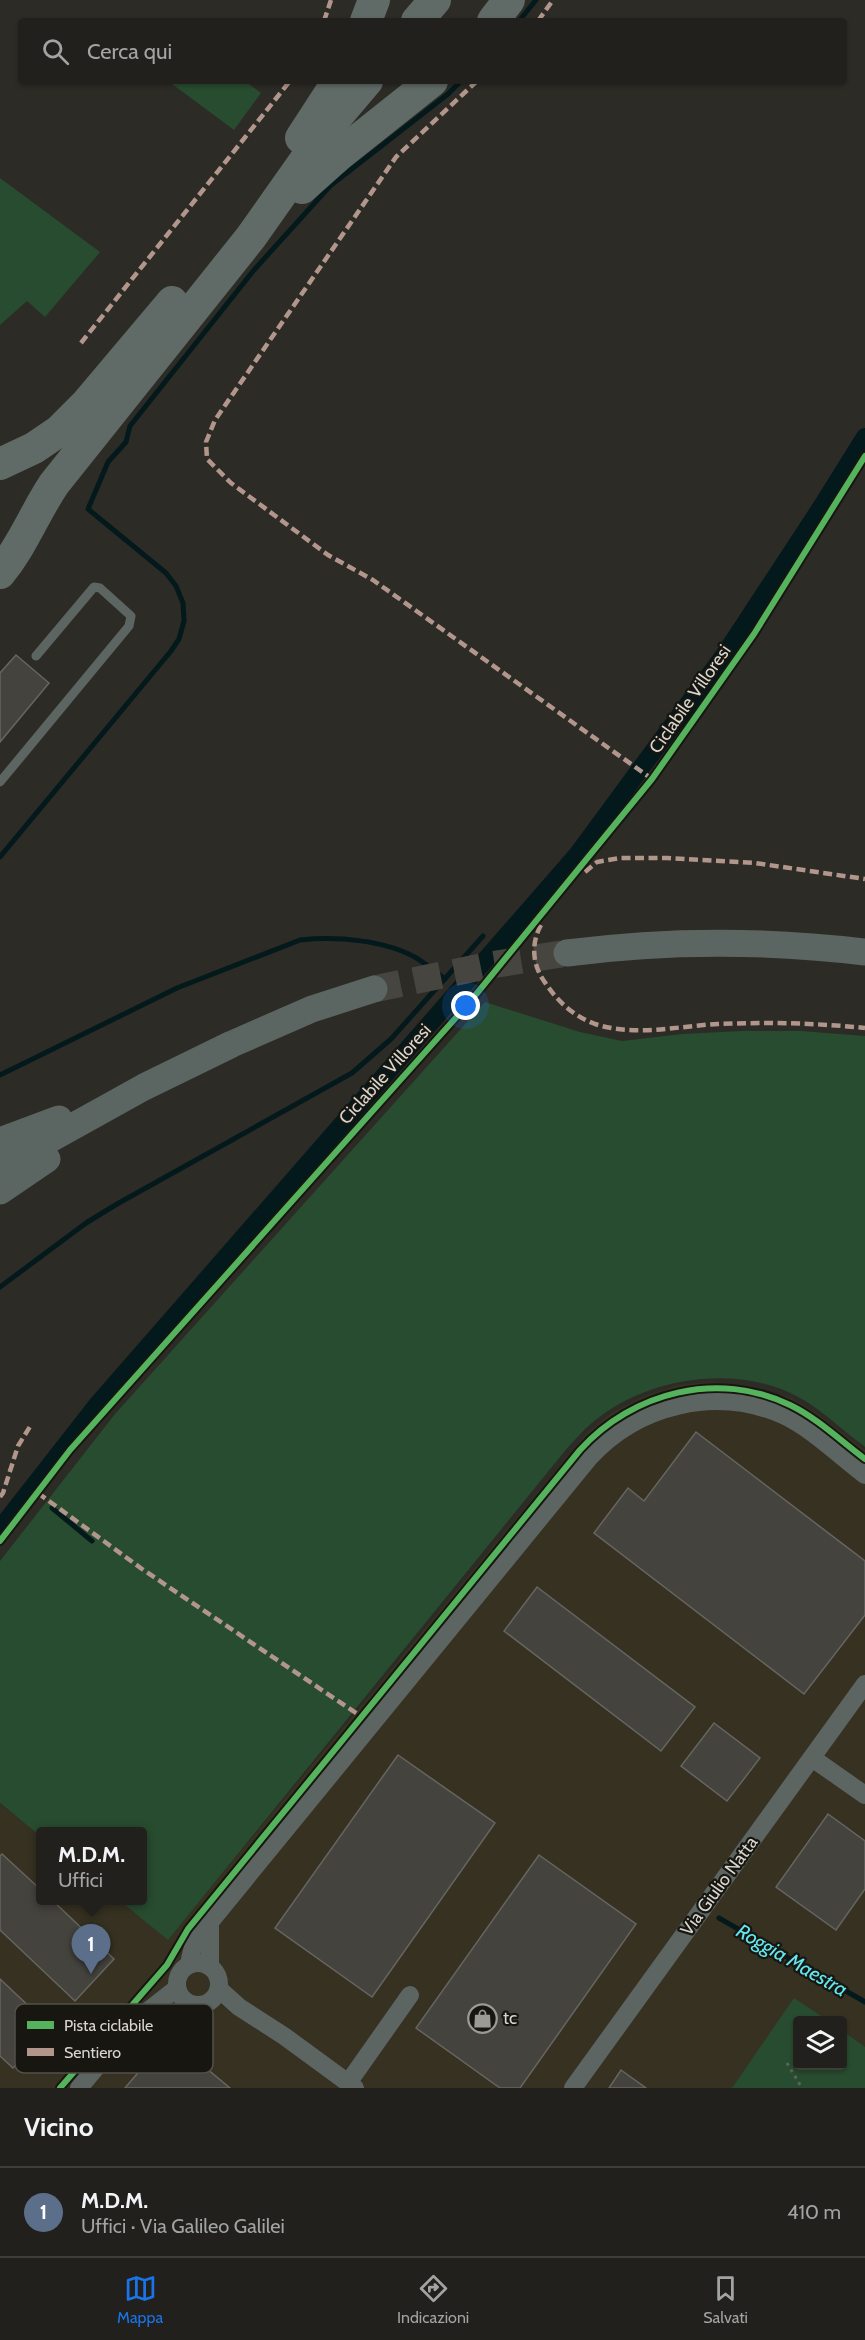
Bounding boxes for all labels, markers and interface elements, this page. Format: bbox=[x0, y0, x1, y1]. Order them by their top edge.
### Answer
search box bbox=[18, 18, 847, 84]
icon: search bbox=[39, 35, 72, 68]
text: Cerca qui bbox=[87, 38, 172, 65]
street label: Ciclabile Villoresi bbox=[644, 640, 736, 758]
your location bbox=[451, 991, 480, 1020]
street label: Ciclabile Villoresi bbox=[334, 1019, 436, 1129]
popup bbox=[36, 1827, 147, 1905]
street label: Via Giulio Natta bbox=[676, 1832, 763, 1940]
text: M.D.M. bbox=[58, 1841, 125, 1868]
text: Uffici bbox=[58, 1868, 103, 1892]
water label: Roggia Maestra bbox=[732, 1919, 852, 2001]
pin: 1 bbox=[72, 1924, 110, 1974]
shop icon: tc bbox=[466, 2002, 498, 2034]
legend bbox=[15, 2004, 213, 2073]
place label: tc bbox=[503, 2007, 517, 2029]
text: Pista ciclabile bbox=[64, 2016, 153, 2035]
map controls bbox=[793, 2016, 847, 2070]
button: layers bbox=[793, 2016, 847, 2070]
text: Sentiero bbox=[64, 2043, 121, 2062]
text: Vicino bbox=[24, 2111, 93, 2143]
text: M.D.M. bbox=[81, 2187, 148, 2214]
text: 1 bbox=[40, 2200, 47, 2224]
text: 410 m bbox=[787, 2200, 841, 2224]
text: Uffici · Via Galileo Galilei bbox=[81, 2214, 285, 2238]
tab: Mappa bbox=[117, 2272, 163, 2327]
tab: Indicazioni bbox=[397, 2272, 469, 2327]
tab: Salvati bbox=[703, 2272, 748, 2327]

